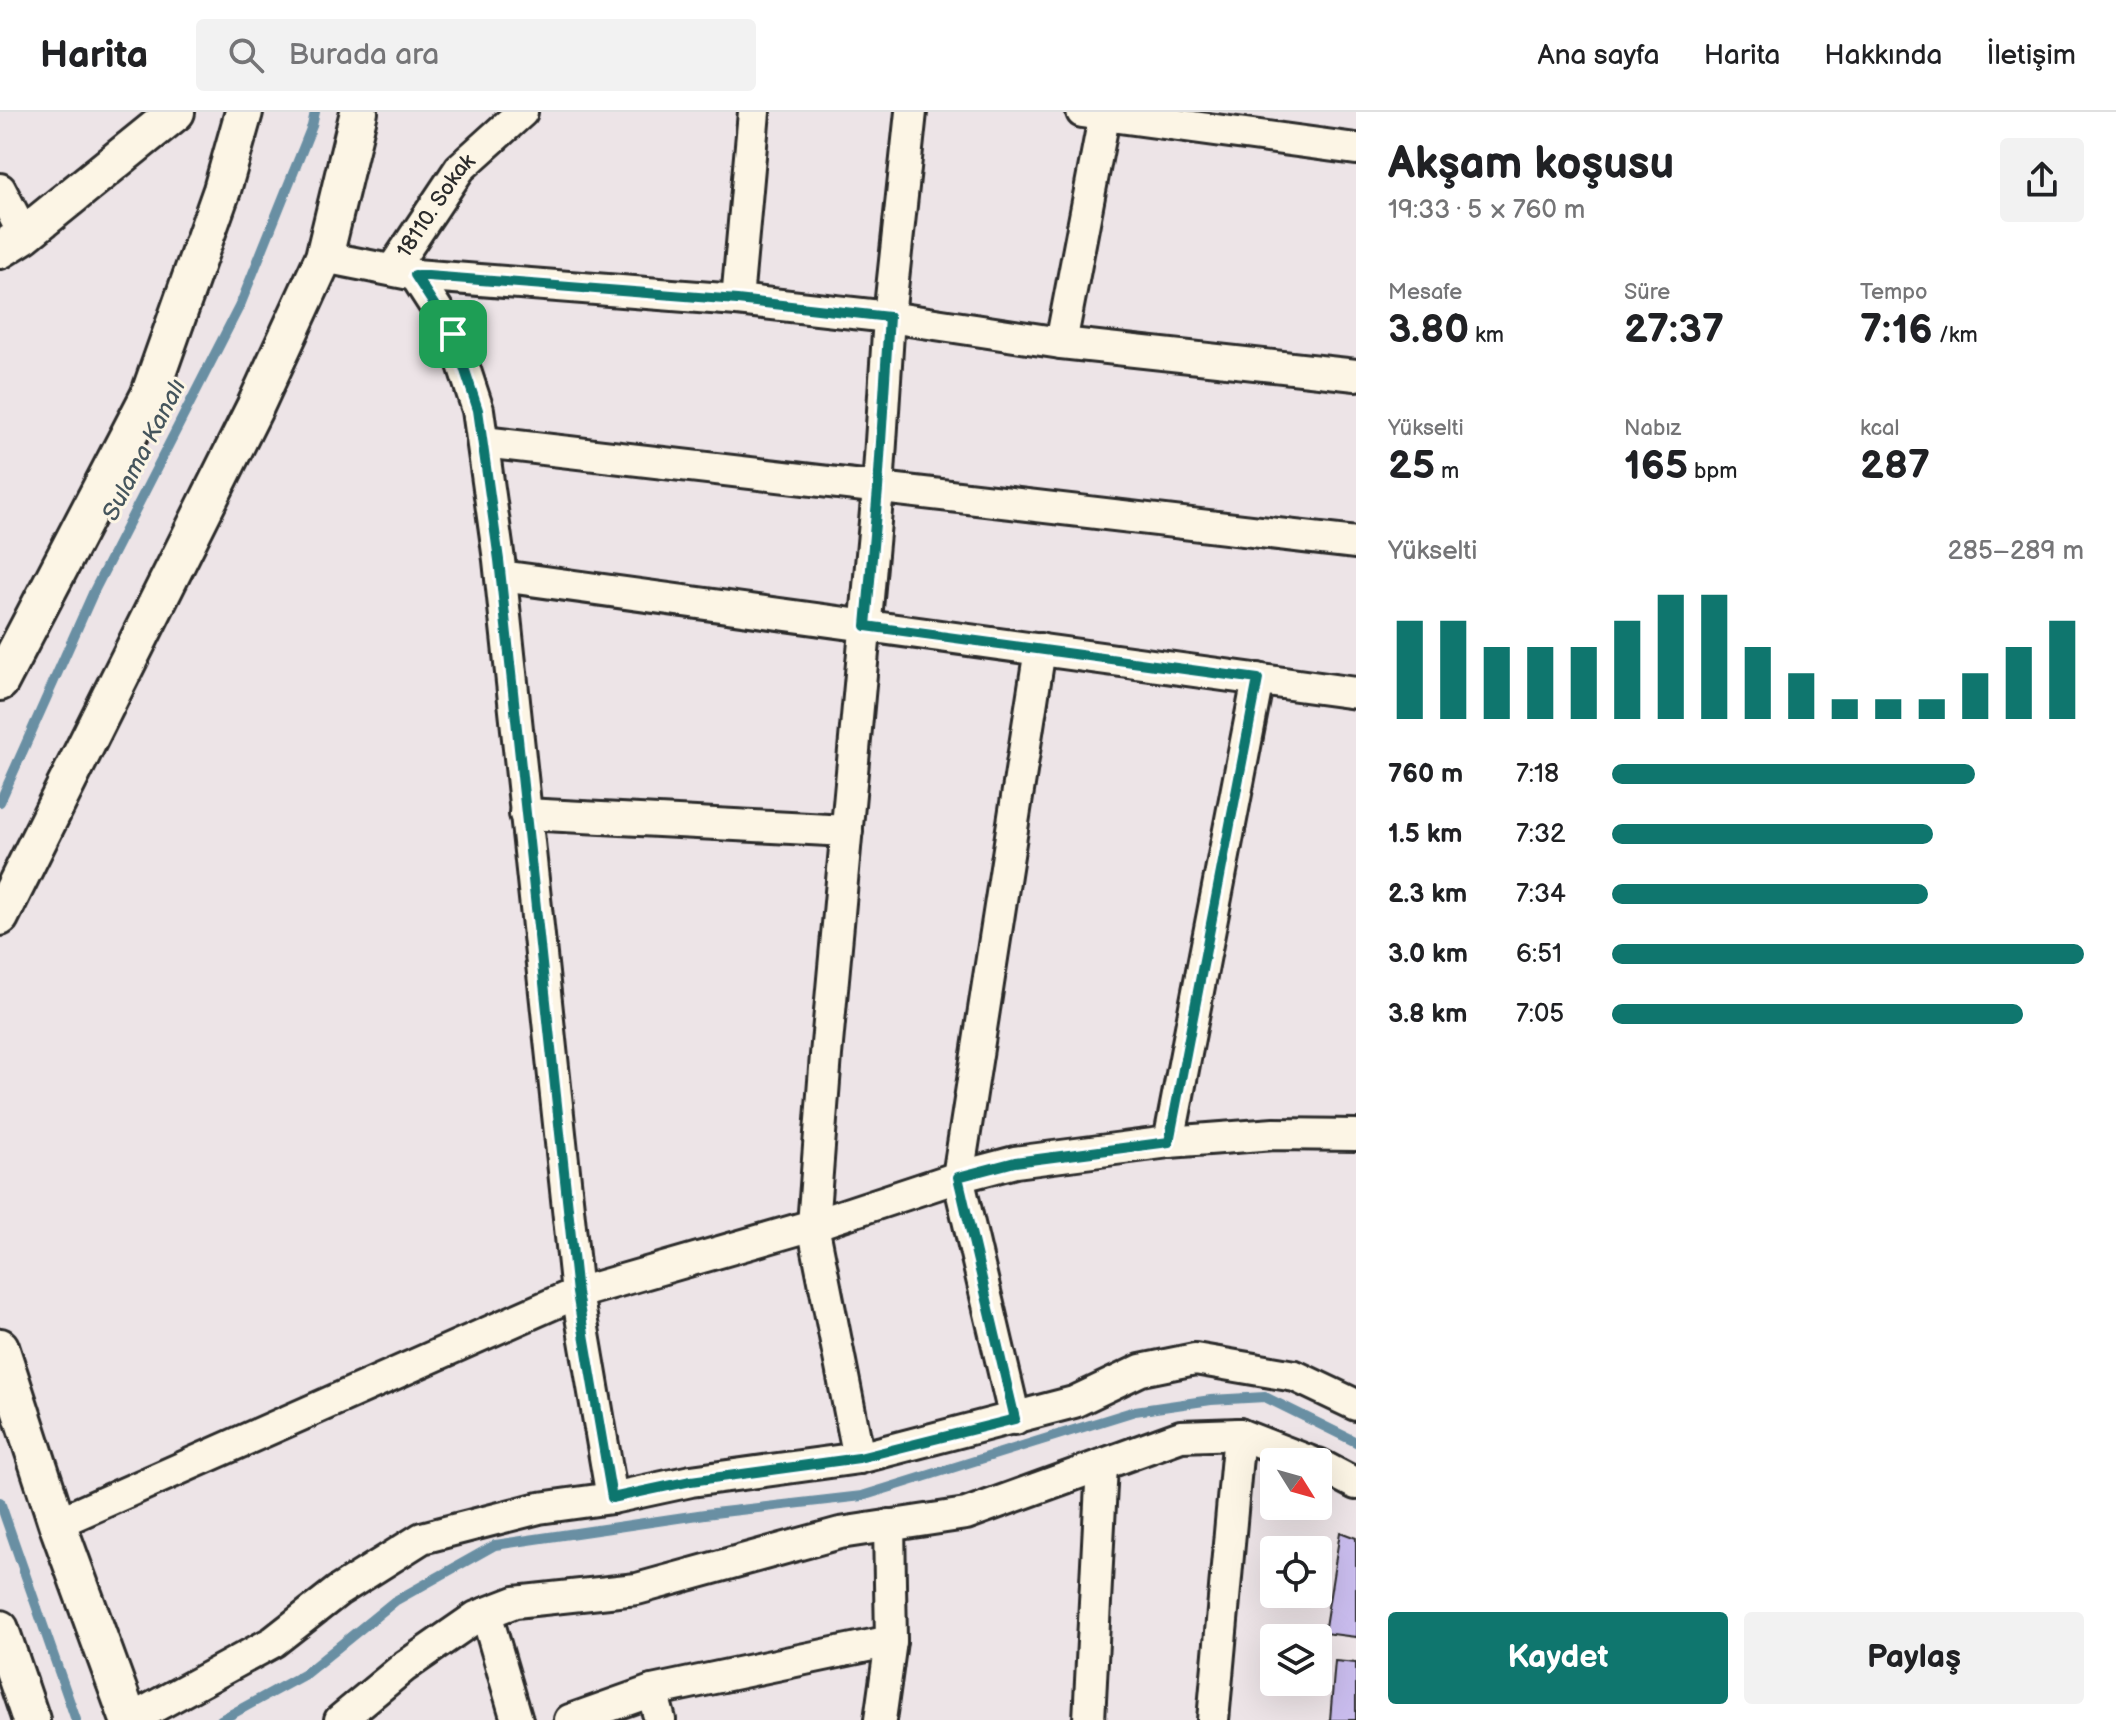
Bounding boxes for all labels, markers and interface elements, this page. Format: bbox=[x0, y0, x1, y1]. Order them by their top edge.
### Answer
search box bbox=[196, 19, 756, 91]
text: Harita bbox=[40, 33, 148, 78]
icon: search bbox=[224, 33, 268, 77]
text: Burada ara bbox=[288, 37, 439, 73]
text: Ana sayfa bbox=[1538, 39, 1660, 72]
text: Harita bbox=[1704, 39, 1780, 72]
text: Hakkında bbox=[1824, 39, 1942, 72]
text: İletişim bbox=[1986, 39, 2076, 72]
text: Akşam koşusu bbox=[1388, 138, 1674, 191]
button: share bbox=[2000, 138, 2084, 222]
street label: 18110. Sokak bbox=[391, 147, 481, 263]
text: 19:33 · 5 × 760 m bbox=[1388, 195, 1585, 226]
text: Mesafe bbox=[1388, 279, 1462, 306]
text: Süre bbox=[1624, 279, 1670, 306]
text: Tempo bbox=[1860, 279, 1927, 306]
pin bbox=[419, 300, 487, 368]
text: 3.80 bbox=[1388, 306, 1469, 354]
text: 27:37 bbox=[1624, 306, 1724, 354]
text: 7:16 bbox=[1860, 306, 1933, 354]
icon: arrive bbox=[431, 312, 475, 356]
text: km bbox=[1469, 322, 1504, 349]
text: /km bbox=[1933, 322, 1978, 349]
water label: Sulama Kanalı bbox=[96, 374, 192, 526]
text: Yükselti bbox=[1388, 415, 1464, 442]
text: Nabız bbox=[1624, 415, 1681, 442]
text: kcal bbox=[1860, 415, 1899, 442]
text: 25 bbox=[1388, 442, 1435, 490]
text: 165 bbox=[1624, 442, 1688, 490]
text: 287 bbox=[1860, 442, 1930, 490]
text: m bbox=[1435, 458, 1459, 485]
text: bpm bbox=[1688, 458, 1737, 485]
text: Yükselti bbox=[1388, 536, 1478, 567]
text: 285–289 m bbox=[1947, 536, 2084, 567]
text: 760 m bbox=[1388, 759, 1463, 790]
text: 7:18 bbox=[1516, 759, 1559, 790]
text: 1.5 km bbox=[1388, 819, 1463, 850]
text: 7:32 bbox=[1516, 819, 1565, 850]
text: 2.3 km bbox=[1388, 879, 1467, 910]
text: 7:34 bbox=[1516, 879, 1566, 910]
text: 3.0 km bbox=[1388, 939, 1468, 970]
text: 6:51 bbox=[1516, 939, 1562, 970]
text: 3.8 km bbox=[1388, 999, 1467, 1030]
text: 7:05 bbox=[1516, 999, 1564, 1030]
north arrow bbox=[1260, 1448, 1332, 1520]
map controls bbox=[1260, 1448, 1332, 1696]
button: locate bbox=[1260, 1536, 1332, 1608]
button: Kaydet bbox=[1388, 1612, 1728, 1704]
button: Paylaş bbox=[1744, 1612, 2084, 1704]
button: layers bbox=[1260, 1624, 1332, 1696]

